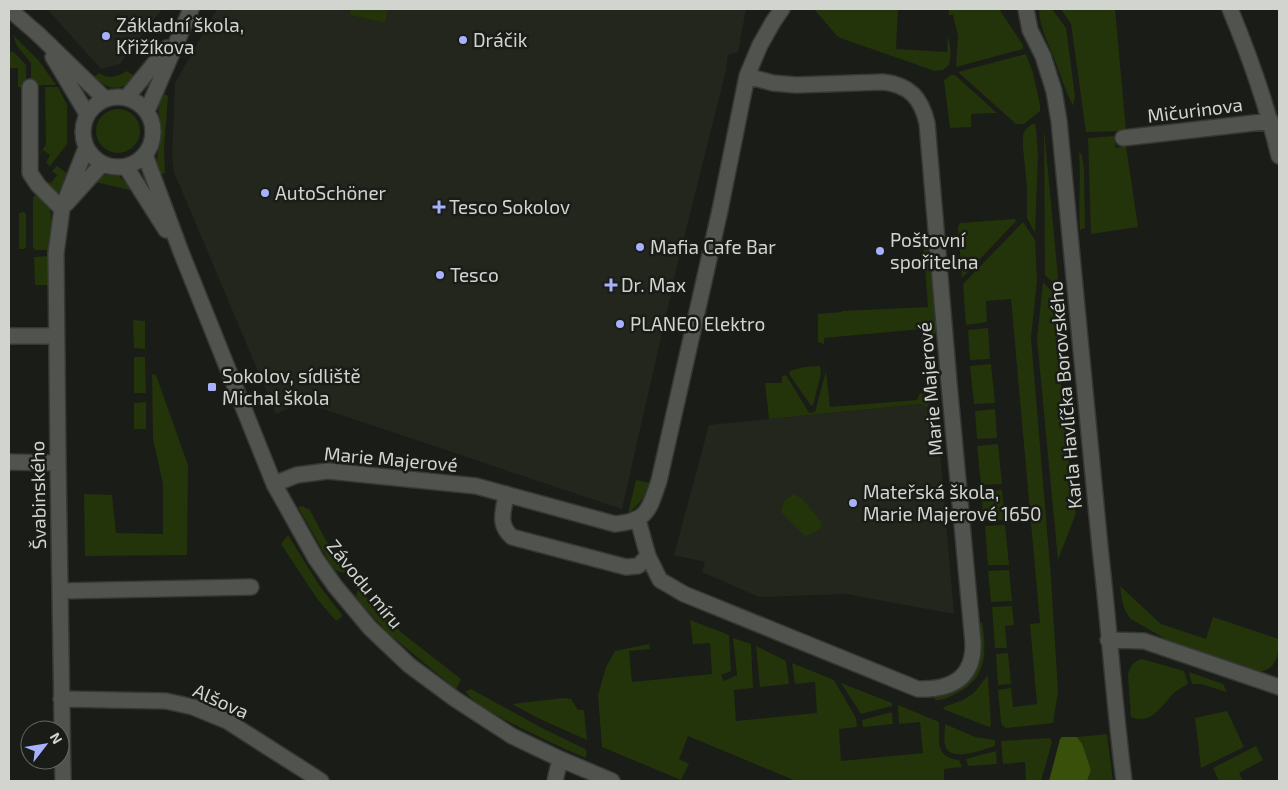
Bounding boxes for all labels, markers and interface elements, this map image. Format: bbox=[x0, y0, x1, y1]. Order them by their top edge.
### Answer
place label: Základní škola, Křižíkova bbox=[116, 13, 244, 58]
place label: Dráčik bbox=[473, 28, 528, 51]
marker: Základní škola, Křižíkova bbox=[100, 30, 112, 42]
marker: Dráčik bbox=[457, 34, 469, 46]
street label: Mičurinova bbox=[1146, 92, 1244, 127]
place label: AutoSchöner bbox=[275, 181, 387, 204]
marker: AutoSchöner bbox=[259, 187, 271, 199]
place label: Tesco Sokolov bbox=[449, 195, 570, 218]
marker: Tesco Sokolov bbox=[433, 201, 445, 213]
place label: Poštovní spořitelna bbox=[890, 228, 978, 273]
place label: Mafia Cafe Bar bbox=[650, 235, 776, 258]
marker: Mafia Cafe Bar bbox=[634, 241, 646, 253]
marker: Poštovní spořitelna bbox=[874, 245, 886, 257]
place label: Tesco bbox=[450, 263, 499, 286]
marker: Tesco bbox=[434, 269, 446, 281]
place label: Dr. Max bbox=[621, 273, 686, 296]
marker: Dr. Max bbox=[605, 279, 617, 291]
street label: Karla Havlíčka Borovského bbox=[1043, 280, 1086, 510]
place label: PLANEO Elektro bbox=[630, 312, 765, 335]
marker: PLANEO Elektro bbox=[614, 318, 626, 330]
street label: Marie Majerové bbox=[912, 321, 947, 457]
place label: Sokolov, sídliště Michal škola bbox=[222, 364, 361, 409]
marker: Sokolov, sídliště Michal škola bbox=[206, 381, 218, 393]
street label: Švabinského bbox=[25, 441, 50, 549]
street label: Marie Majerové bbox=[323, 441, 459, 476]
place label: Mateřská škola, Marie Majerové 1650 bbox=[863, 480, 1041, 525]
marker: Mateřská škola, Marie Majerové 1650 bbox=[847, 497, 859, 509]
street label: Závodu míru bbox=[323, 535, 408, 633]
street label: Alšova bbox=[190, 678, 252, 723]
north arrow bbox=[20, 720, 70, 770]
text: N bbox=[47, 729, 66, 747]

